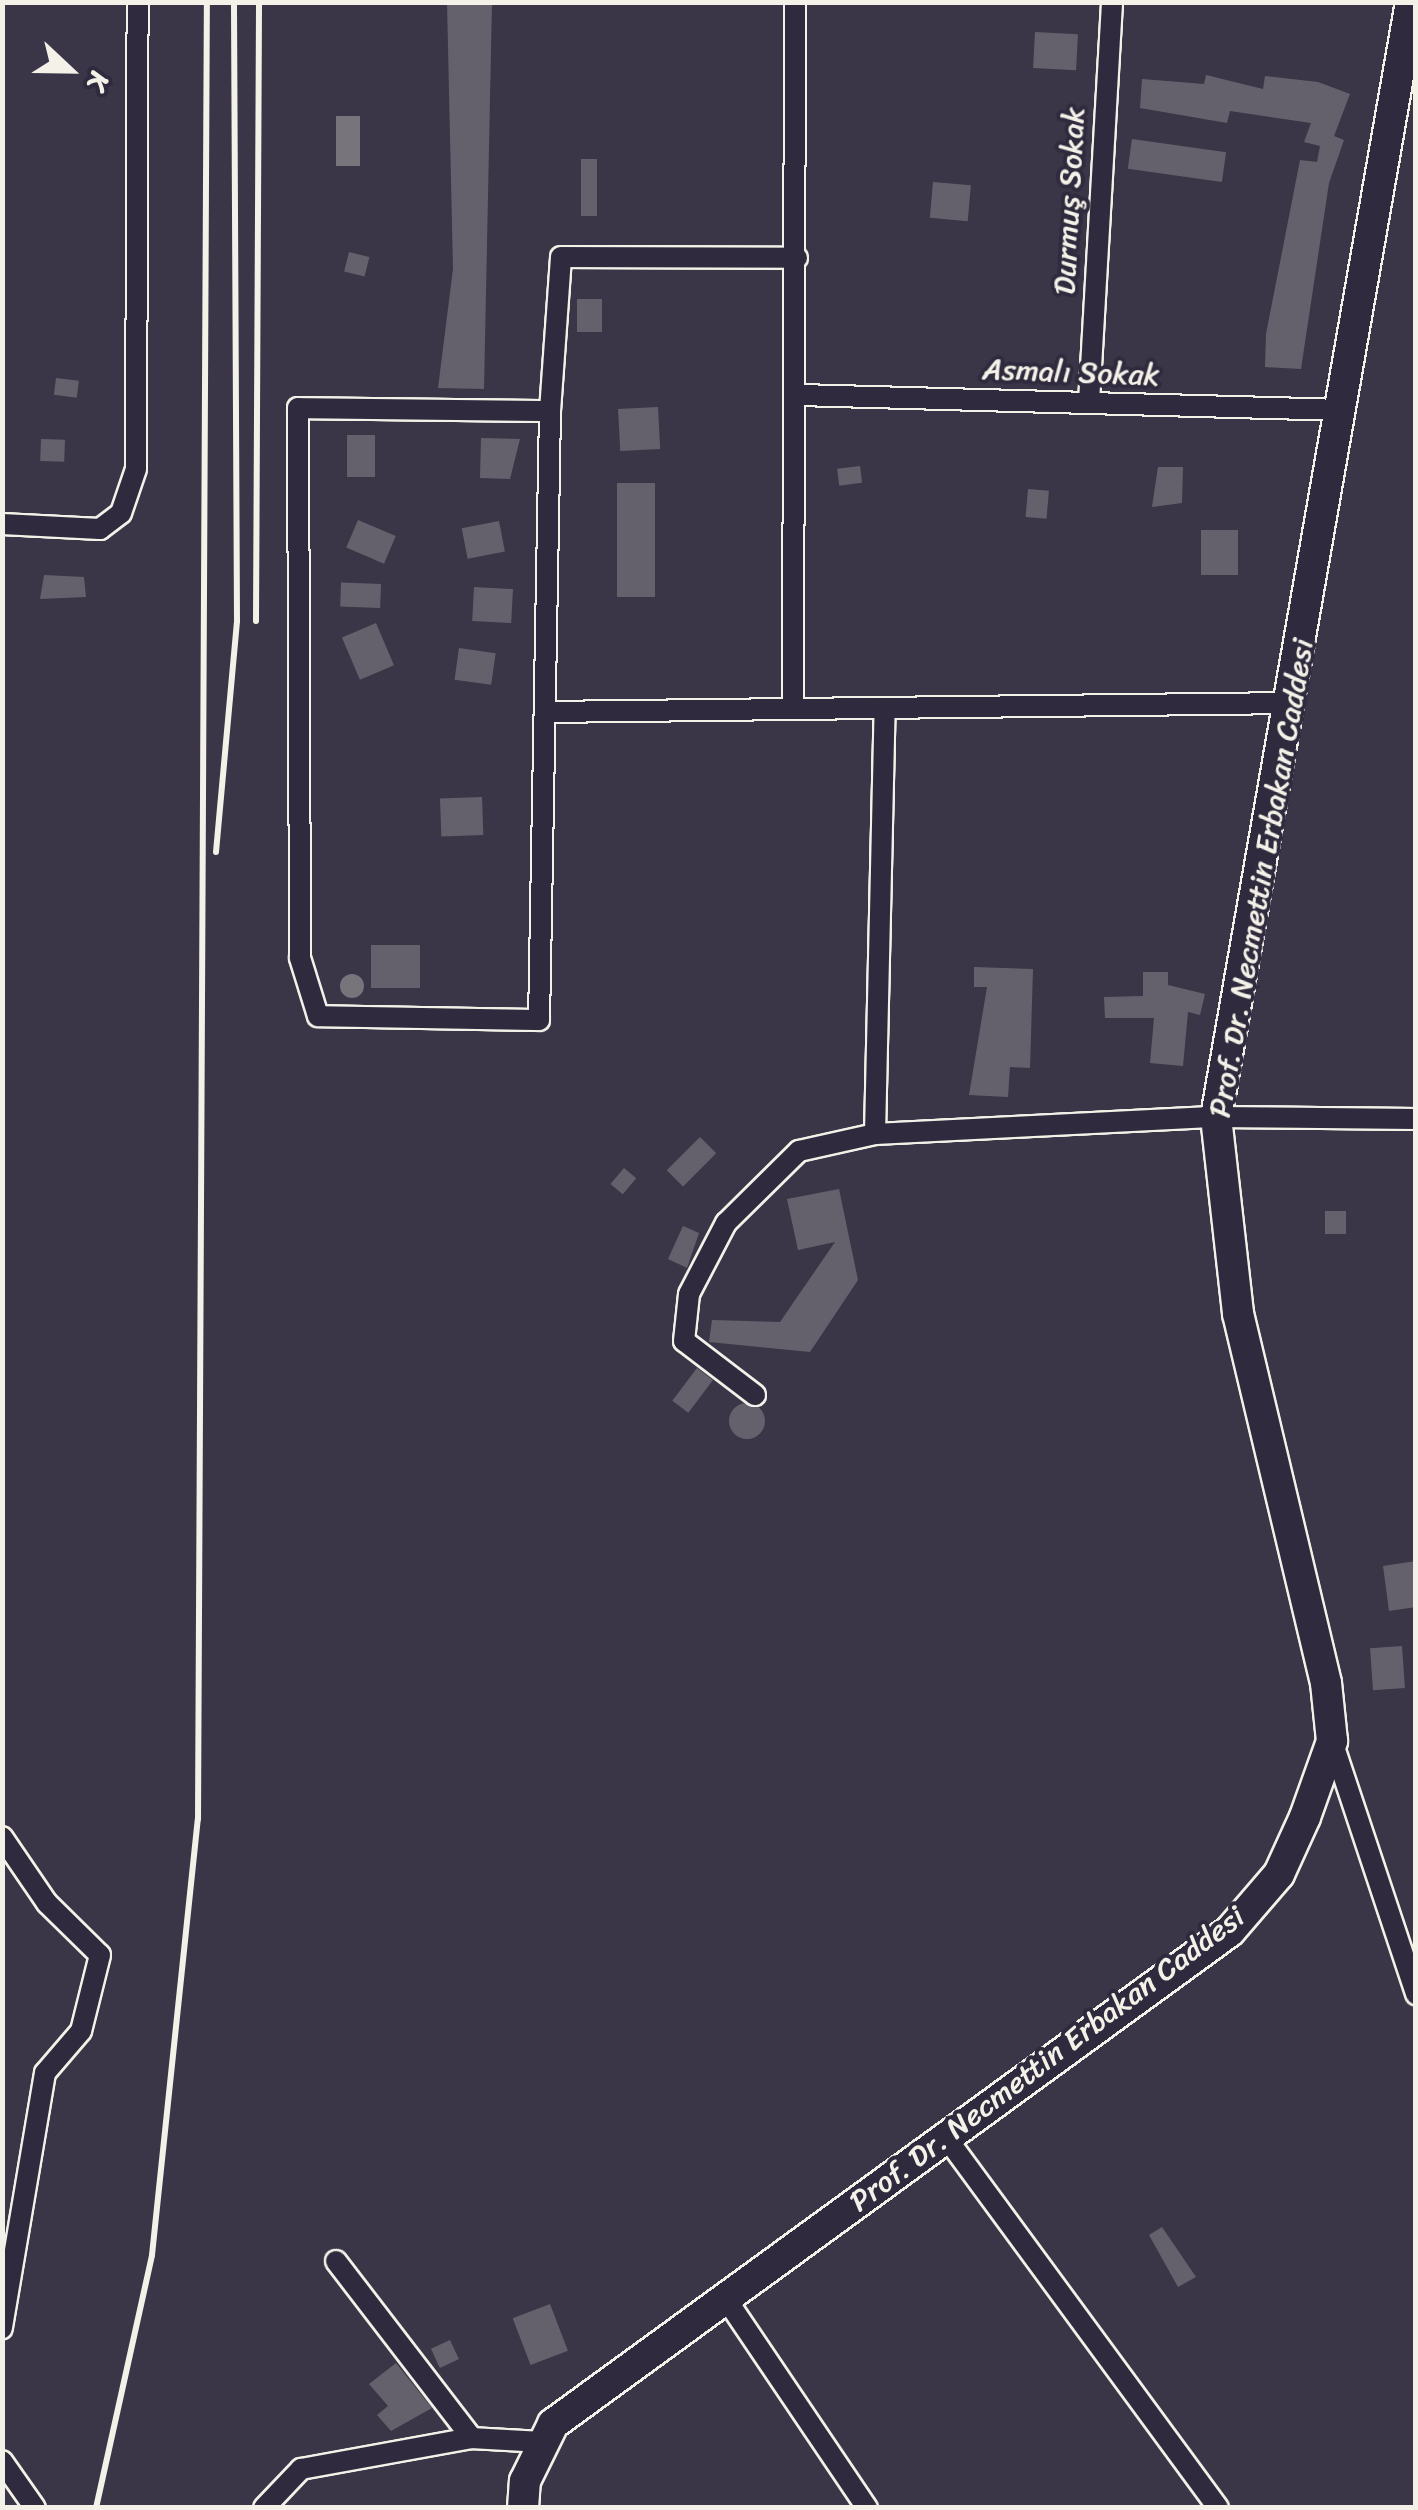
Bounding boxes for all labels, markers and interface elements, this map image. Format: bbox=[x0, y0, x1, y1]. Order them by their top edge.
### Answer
north arrow bbox=[20, 20, 120, 120]
text: K bbox=[72, 64, 124, 98]
street label: Durmuş Sokak bbox=[1046, 106, 1092, 296]
street label: Asmalı Sokak bbox=[982, 351, 1160, 393]
street label: Prof. Dr. Necmettin Erbakan Caddesi bbox=[1202, 638, 1320, 1118]
street label: Prof. Dr. Necmettin Erbakan Caddesi bbox=[844, 1900, 1250, 2218]

